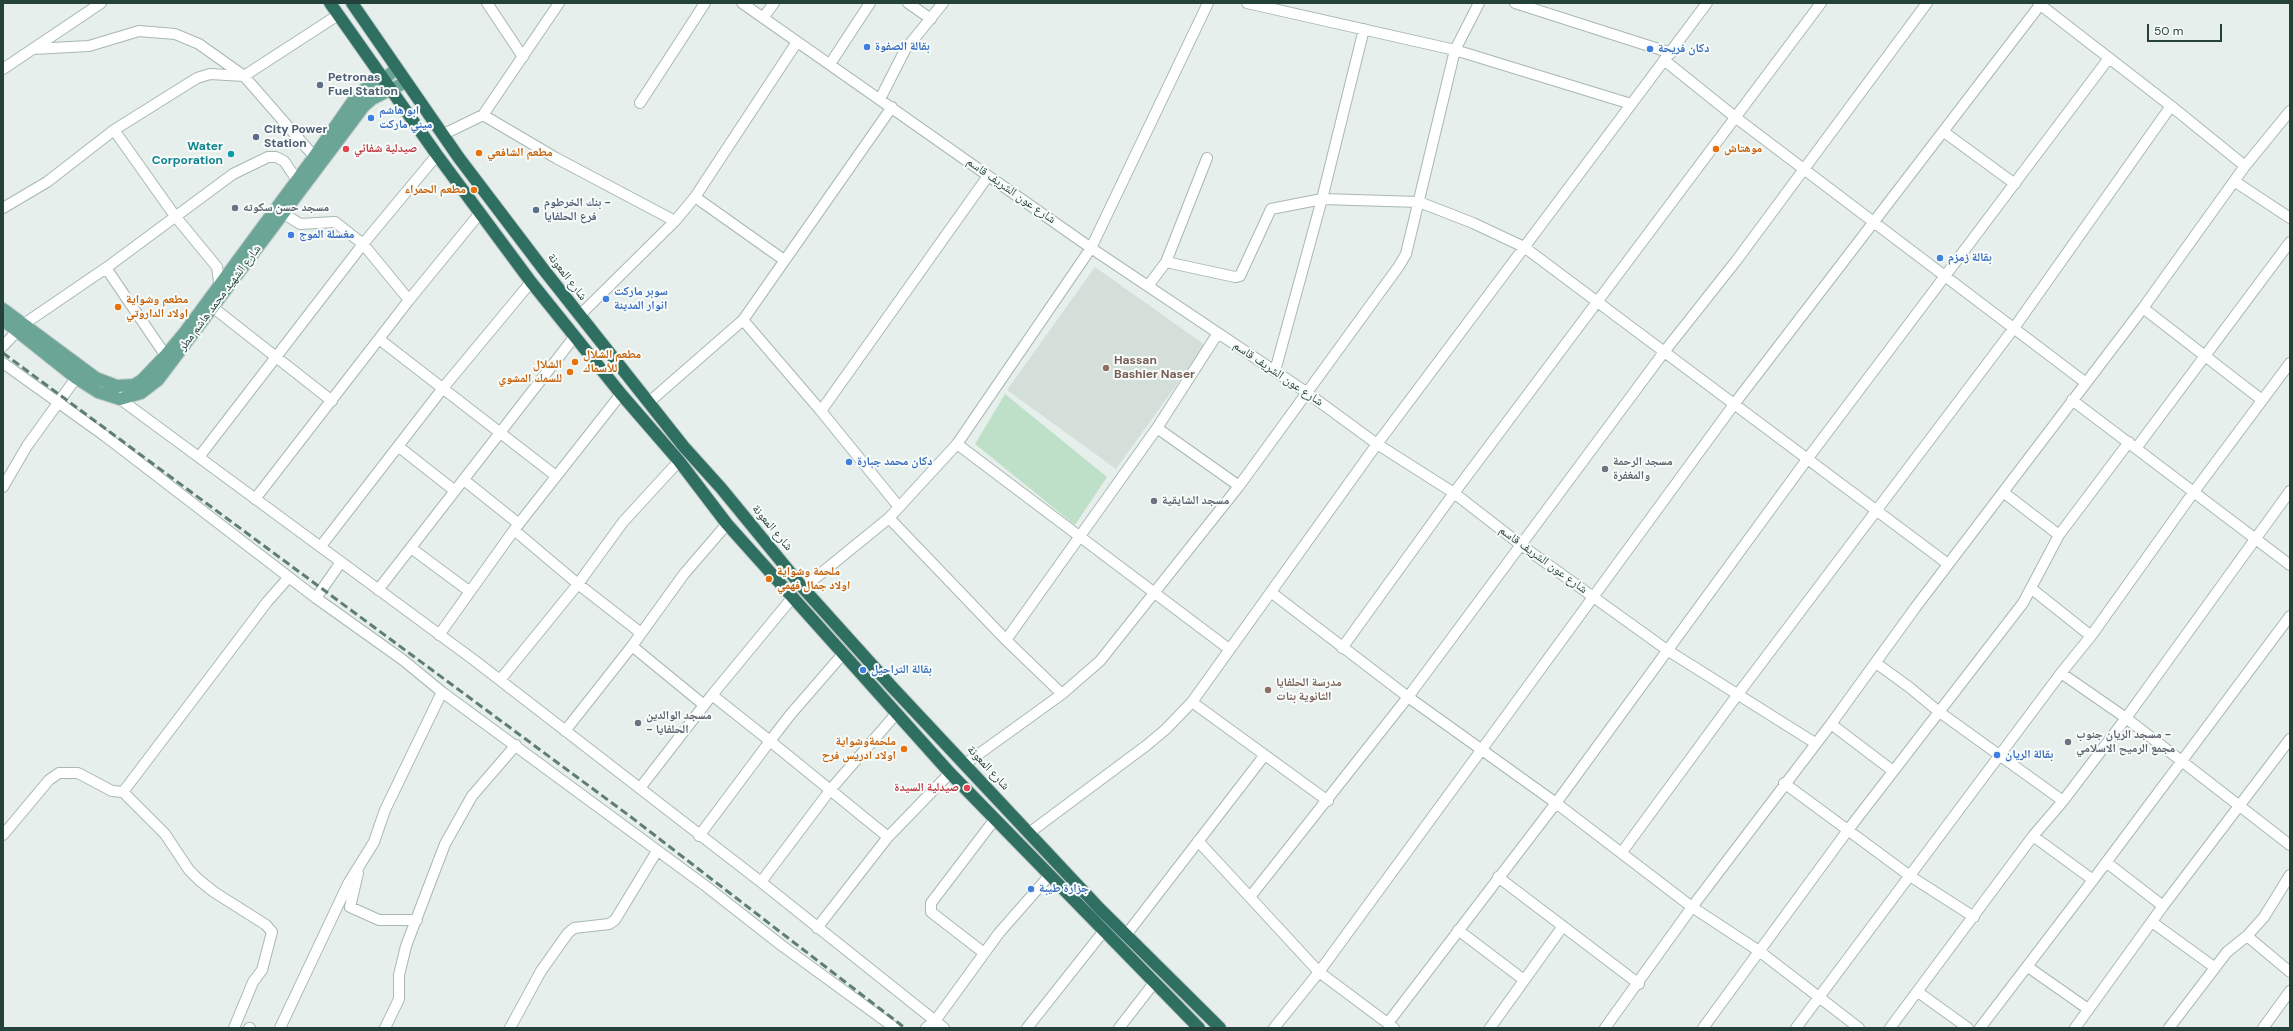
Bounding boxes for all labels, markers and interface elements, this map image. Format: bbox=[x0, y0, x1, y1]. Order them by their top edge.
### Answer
scale bar bbox=[2149, 16, 2224, 42]
text: 50 m bbox=[2154, 23, 2183, 39]
place label: بقالة الصفوة bbox=[875, 40, 930, 54]
marker: بقالة الصفوة bbox=[862, 42, 872, 52]
place label: دكان فريحة bbox=[1658, 42, 1710, 56]
marker: دكان فريحة bbox=[1645, 44, 1655, 54]
place label: Petronas Fuel Station bbox=[328, 71, 398, 99]
marker: Petronas Fuel Station bbox=[315, 80, 325, 90]
place label: ابو هاشم ميني ماركت bbox=[379, 104, 432, 132]
marker: ابو هاشم ميني ماركت bbox=[366, 113, 376, 123]
place label: City Power Station bbox=[264, 123, 327, 151]
marker: City Power Station bbox=[251, 132, 261, 142]
place label: Water Corporation bbox=[152, 140, 223, 168]
place label: صيدلية شفائي bbox=[354, 142, 417, 156]
place label: موهتاش bbox=[1724, 142, 1762, 156]
marker: صيدلية شفائي bbox=[341, 144, 351, 154]
marker: موهتاش bbox=[1711, 144, 1721, 154]
place label: مطعم الشافعي bbox=[487, 146, 553, 160]
marker: مطعم الشافعي bbox=[474, 148, 484, 158]
marker: Water Corporation bbox=[226, 149, 236, 159]
street label: شارع عون الشريف قاسم bbox=[964, 155, 1058, 227]
place label: مطعم الحمراء bbox=[405, 183, 466, 197]
marker: مطعم الحمراء bbox=[469, 185, 479, 195]
place label: بنك الخرطوم - فرع الحلفايا bbox=[544, 196, 611, 224]
place label: مسجد حسن سكوته bbox=[243, 201, 329, 215]
marker: مسجد حسن سكوته bbox=[230, 203, 240, 213]
marker: بنك الخرطوم - فرع الحلفايا bbox=[531, 205, 541, 215]
place label: مغسلة الموج bbox=[299, 228, 354, 242]
marker: مغسلة الموج bbox=[286, 230, 296, 240]
street label: شارع الشهيد محمد هاشم مطر bbox=[175, 242, 265, 354]
street label: شارع المعونة bbox=[544, 251, 590, 303]
place label: بقالة زمزم bbox=[1948, 251, 1992, 265]
marker: بقالة زمزم bbox=[1935, 253, 1945, 263]
place label: سوبر ماركت انوار المدينة bbox=[614, 285, 668, 313]
place label: مطعم وشواية اولاد الداروتي bbox=[126, 293, 188, 321]
marker: سوبر ماركت انوار المدينة bbox=[601, 294, 611, 304]
marker: مطعم وشواية اولاد الداروتي bbox=[113, 302, 123, 312]
street label: شارع عون الشريف قاسم bbox=[1230, 339, 1326, 409]
place label: مطعم الشلال للأسماك bbox=[583, 348, 641, 376]
place label: Hassan Bashier Naser bbox=[1114, 354, 1195, 382]
marker: مطعم الشلال للأسماك bbox=[570, 357, 580, 367]
place label: الشلال للسمك المشوي bbox=[499, 358, 562, 386]
marker: Hassan Bashier Naser bbox=[1101, 363, 1111, 373]
marker: الشلال للسمك المشوي bbox=[565, 367, 575, 377]
place label: دكان محمد جبارة bbox=[857, 455, 933, 469]
place label: مسجد الرحمة والمغفرة bbox=[1613, 455, 1673, 483]
marker: دكان محمد جبارة bbox=[844, 457, 854, 467]
marker: مسجد الرحمة والمغفرة bbox=[1600, 464, 1610, 474]
place label: مسجد الشايقية bbox=[1162, 494, 1229, 508]
marker: مسجد الشايقية bbox=[1149, 496, 1159, 506]
street label: شارع المعونة bbox=[749, 502, 795, 554]
street label: شارع عون الشريف قاسم bbox=[1496, 523, 1590, 597]
place label: ملحمة وشواية اولاد جمال فهمي bbox=[777, 565, 850, 593]
marker: ملحمة وشواية اولاد جمال فهمي bbox=[764, 574, 774, 584]
place label: بقالة التراحيل bbox=[871, 663, 932, 677]
marker: بقالة التراحيل bbox=[858, 665, 868, 675]
place label: مدرسة الحلفايا الثانوية بنات bbox=[1276, 676, 1342, 704]
marker: مدرسة الحلفايا الثانوية بنات bbox=[1263, 685, 1273, 695]
place label: مسجد الوالدين - الحلفايا bbox=[646, 709, 712, 737]
marker: مسجد الوالدين - الحلفايا bbox=[633, 718, 643, 728]
place label: مسجد الريان جنوب - مجمع الرميح الاسلامي bbox=[2076, 728, 2175, 756]
place label: ملحمةوشواية اولاد ادريس فرح bbox=[822, 735, 896, 763]
marker: مسجد الريان جنوب - مجمع الرميح الاسلامي bbox=[2063, 737, 2073, 747]
street label: شارع المعونة bbox=[964, 743, 1012, 793]
marker: ملحمةوشواية اولاد ادريس فرح bbox=[899, 744, 909, 754]
place label: بقالة الريان bbox=[2005, 748, 2053, 762]
marker: بقالة الريان bbox=[1992, 750, 2002, 760]
place label: صيدلية السيدة bbox=[894, 781, 959, 795]
marker: صيدلية السيدة bbox=[962, 783, 972, 793]
place label: جزارة طيبة bbox=[1039, 882, 1089, 896]
marker: جزارة طيبة bbox=[1026, 884, 1036, 894]

